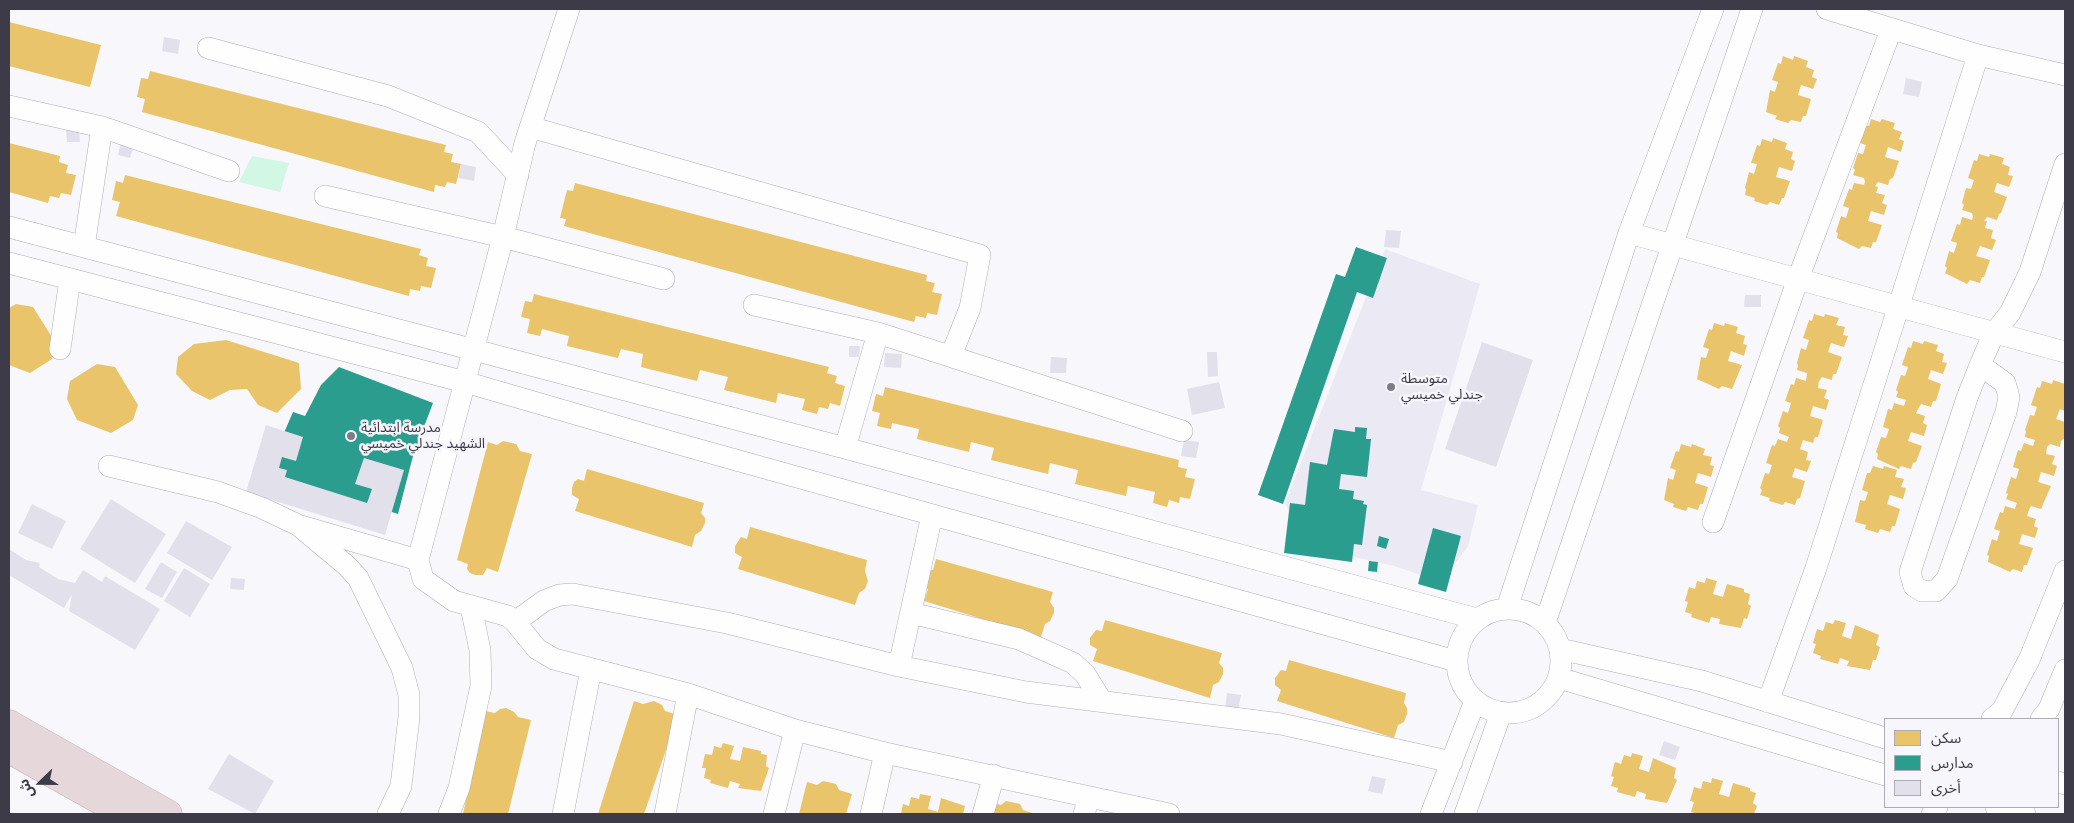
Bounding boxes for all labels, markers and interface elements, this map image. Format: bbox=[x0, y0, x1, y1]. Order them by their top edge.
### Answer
place label: متوسطة جندلي خميسي bbox=[1401, 371, 1483, 404]
marker: متوسطة جندلي خميسي bbox=[1385, 381, 1397, 393]
place label: مدرسة ابتدائية الشهيد جندلي خميسي bbox=[361, 420, 485, 452]
marker: مدرسة ابتدائية الشهيد جندلي خميسي bbox=[345, 430, 357, 442]
legend bbox=[1884, 718, 2059, 808]
text: سكن bbox=[1931, 728, 1961, 747]
text: مدارس bbox=[1931, 753, 1974, 772]
north arrow bbox=[15, 758, 65, 808]
text: ش bbox=[14, 776, 38, 801]
text: أخرى bbox=[1931, 778, 1961, 797]

